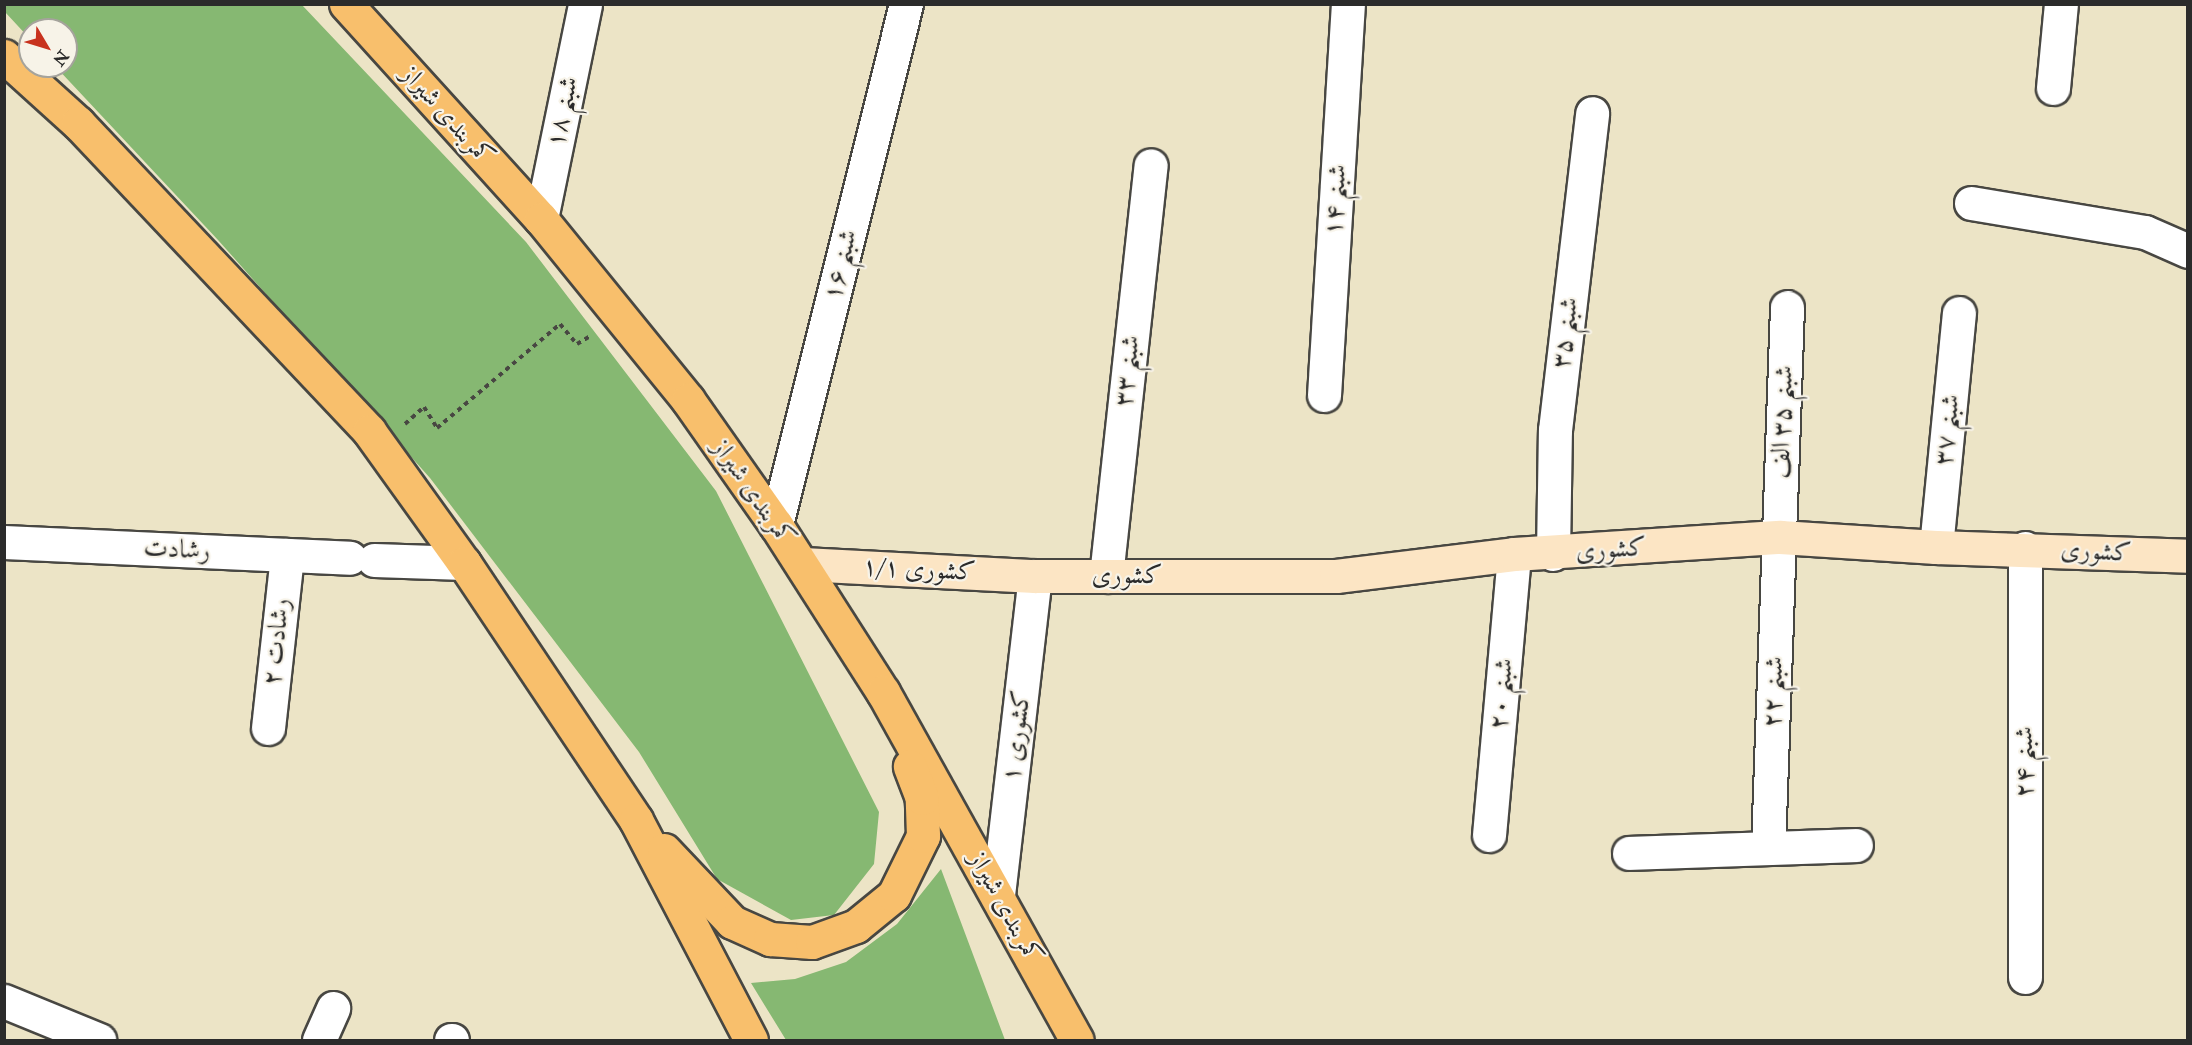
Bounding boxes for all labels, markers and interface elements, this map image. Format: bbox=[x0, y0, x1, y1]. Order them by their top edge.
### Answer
north arrow bbox=[18, 18, 78, 78]
text: N bbox=[48, 46, 73, 70]
street label: کمربندی شیراز bbox=[394, 59, 500, 173]
street label: ۱۸ شبنم bbox=[540, 74, 586, 150]
street label: ۱۴ شبنم bbox=[1318, 163, 1354, 237]
street label: ۱۶ شبنم bbox=[817, 227, 865, 303]
street label: ۳۵ شبنم bbox=[1546, 296, 1586, 370]
street label: ۳۳ شبنم bbox=[1109, 334, 1147, 408]
street label: شبنم ۳۵ الف bbox=[1765, 365, 1801, 479]
street label: ۳۷ شبنم bbox=[1929, 393, 1967, 467]
street label: کمربندی شیراز bbox=[705, 433, 801, 553]
street label: کشوری bbox=[1574, 532, 1648, 568]
street label: رشادت bbox=[143, 533, 211, 567]
street label: کشوری bbox=[2060, 535, 2132, 569]
street label: ۱/۱ کشوری bbox=[861, 551, 977, 589]
street label: کشوری bbox=[1091, 560, 1163, 592]
street label: ۲ رشادت bbox=[257, 597, 297, 687]
street label: ۲۲ شبنم bbox=[1757, 656, 1791, 728]
street label: ۲۰ شبنم bbox=[1483, 657, 1521, 731]
street label: ۱ کشوری bbox=[996, 689, 1038, 783]
street label: ۲۴ شبنم bbox=[2009, 726, 2041, 798]
street label: کمربندی شیراز bbox=[961, 846, 1049, 970]

